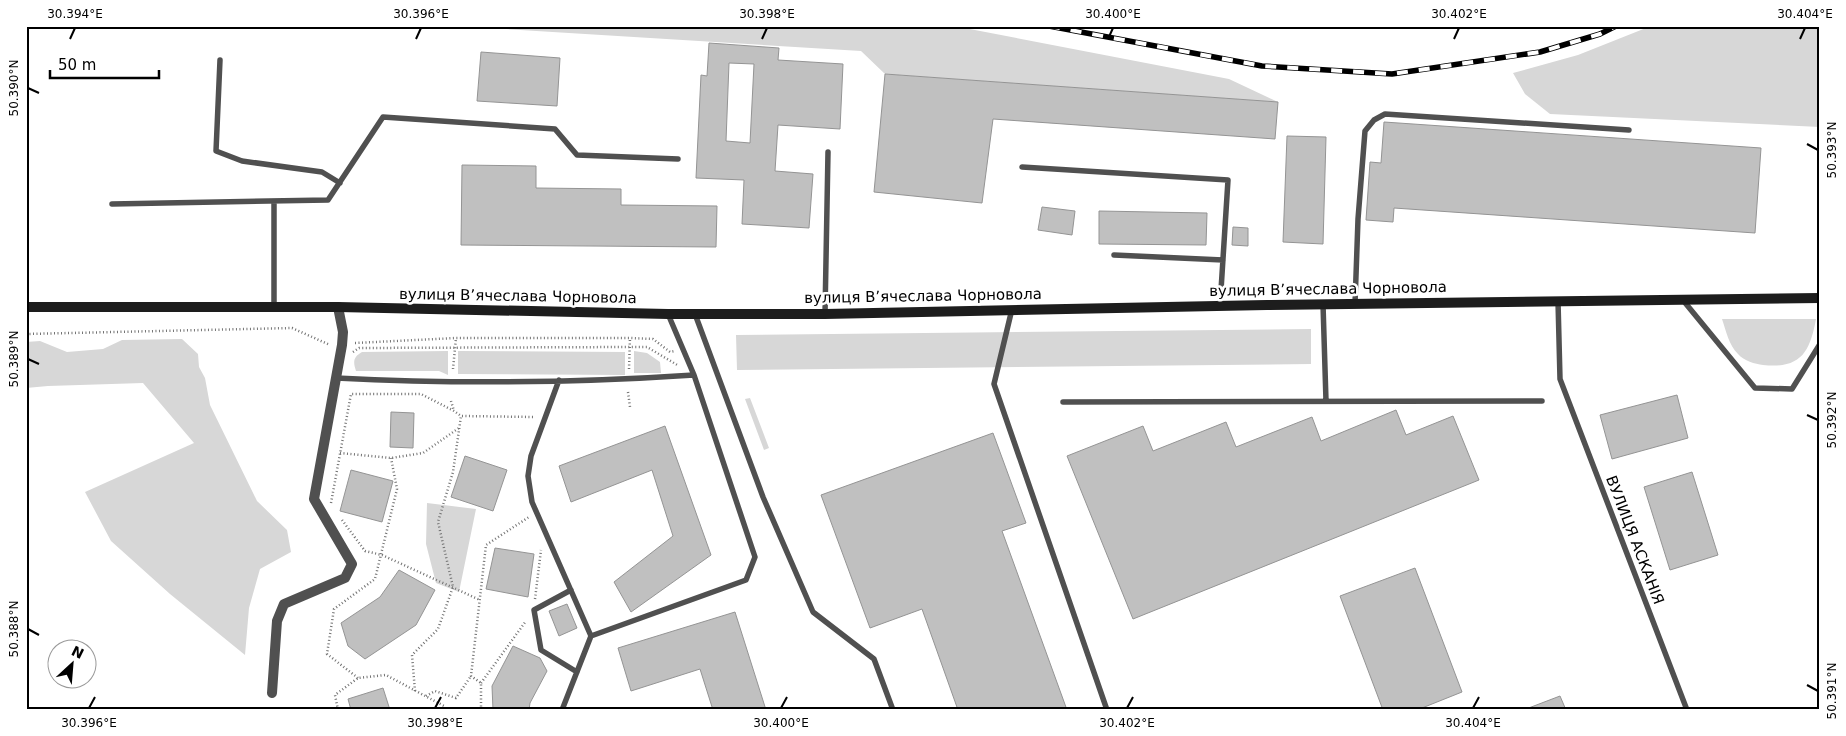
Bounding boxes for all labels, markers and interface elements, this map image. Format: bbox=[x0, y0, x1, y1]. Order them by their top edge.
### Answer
text: 30.394°E bbox=[47, 7, 103, 21]
text: 30.396°E bbox=[393, 7, 449, 21]
text: 30.398°E bbox=[739, 7, 795, 21]
text: 30.400°E bbox=[1085, 7, 1141, 21]
text: 30.402°E bbox=[1431, 7, 1487, 21]
text: 30.404°E bbox=[1777, 7, 1833, 21]
scale bar bbox=[50, 48, 159, 80]
text: 50 m bbox=[58, 56, 96, 74]
text: 50.390°N bbox=[7, 60, 21, 116]
text: 50.393°N bbox=[1825, 122, 1839, 178]
street label: вулиця Вʼячеслава Чорновола bbox=[1209, 278, 1447, 300]
street label: вулиця Вʼячеслава Чорновола bbox=[399, 285, 637, 307]
street label: вулиця Вʼячеслава Чорновола bbox=[804, 285, 1042, 307]
text: 50.389°N bbox=[7, 331, 21, 387]
text: 50.392°N bbox=[1825, 392, 1839, 448]
street label: ВУЛИЦЯ АСКАНІЯ bbox=[1602, 473, 1668, 607]
text: 50.388°N bbox=[7, 601, 21, 657]
north arrow bbox=[48, 638, 98, 688]
text: N bbox=[69, 643, 86, 662]
text: 50.391°N bbox=[1825, 663, 1839, 719]
text: 30.396°E bbox=[61, 716, 117, 730]
text: 30.398°E bbox=[407, 716, 463, 730]
text: 30.400°E bbox=[753, 716, 809, 730]
text: 30.402°E bbox=[1099, 716, 1155, 730]
text: 30.404°E bbox=[1445, 716, 1501, 730]

